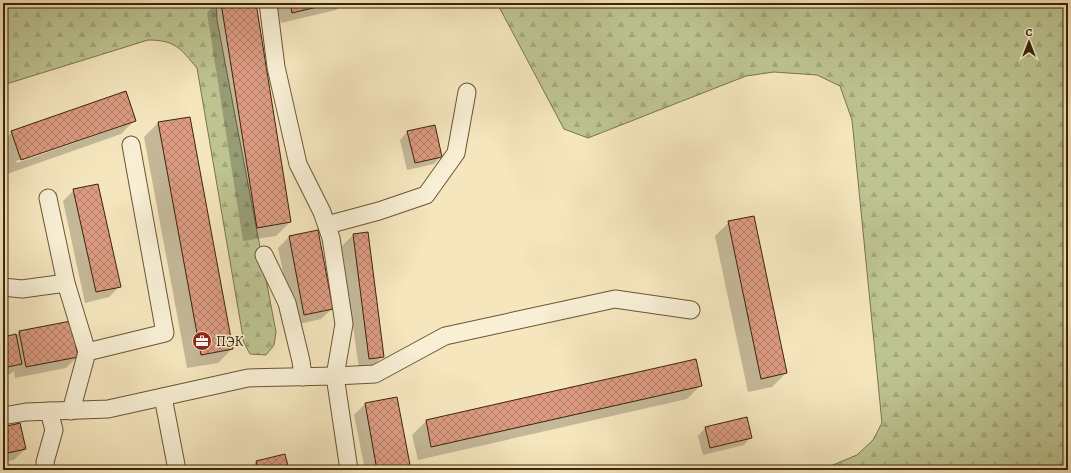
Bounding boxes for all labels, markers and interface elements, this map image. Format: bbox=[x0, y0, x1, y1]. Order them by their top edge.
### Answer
north arrow bbox=[1009, 22, 1049, 62]
text: С bbox=[1026, 25, 1033, 40]
office icon: ПЭК bbox=[191, 330, 213, 352]
place label: ПЭК bbox=[216, 332, 244, 351]

